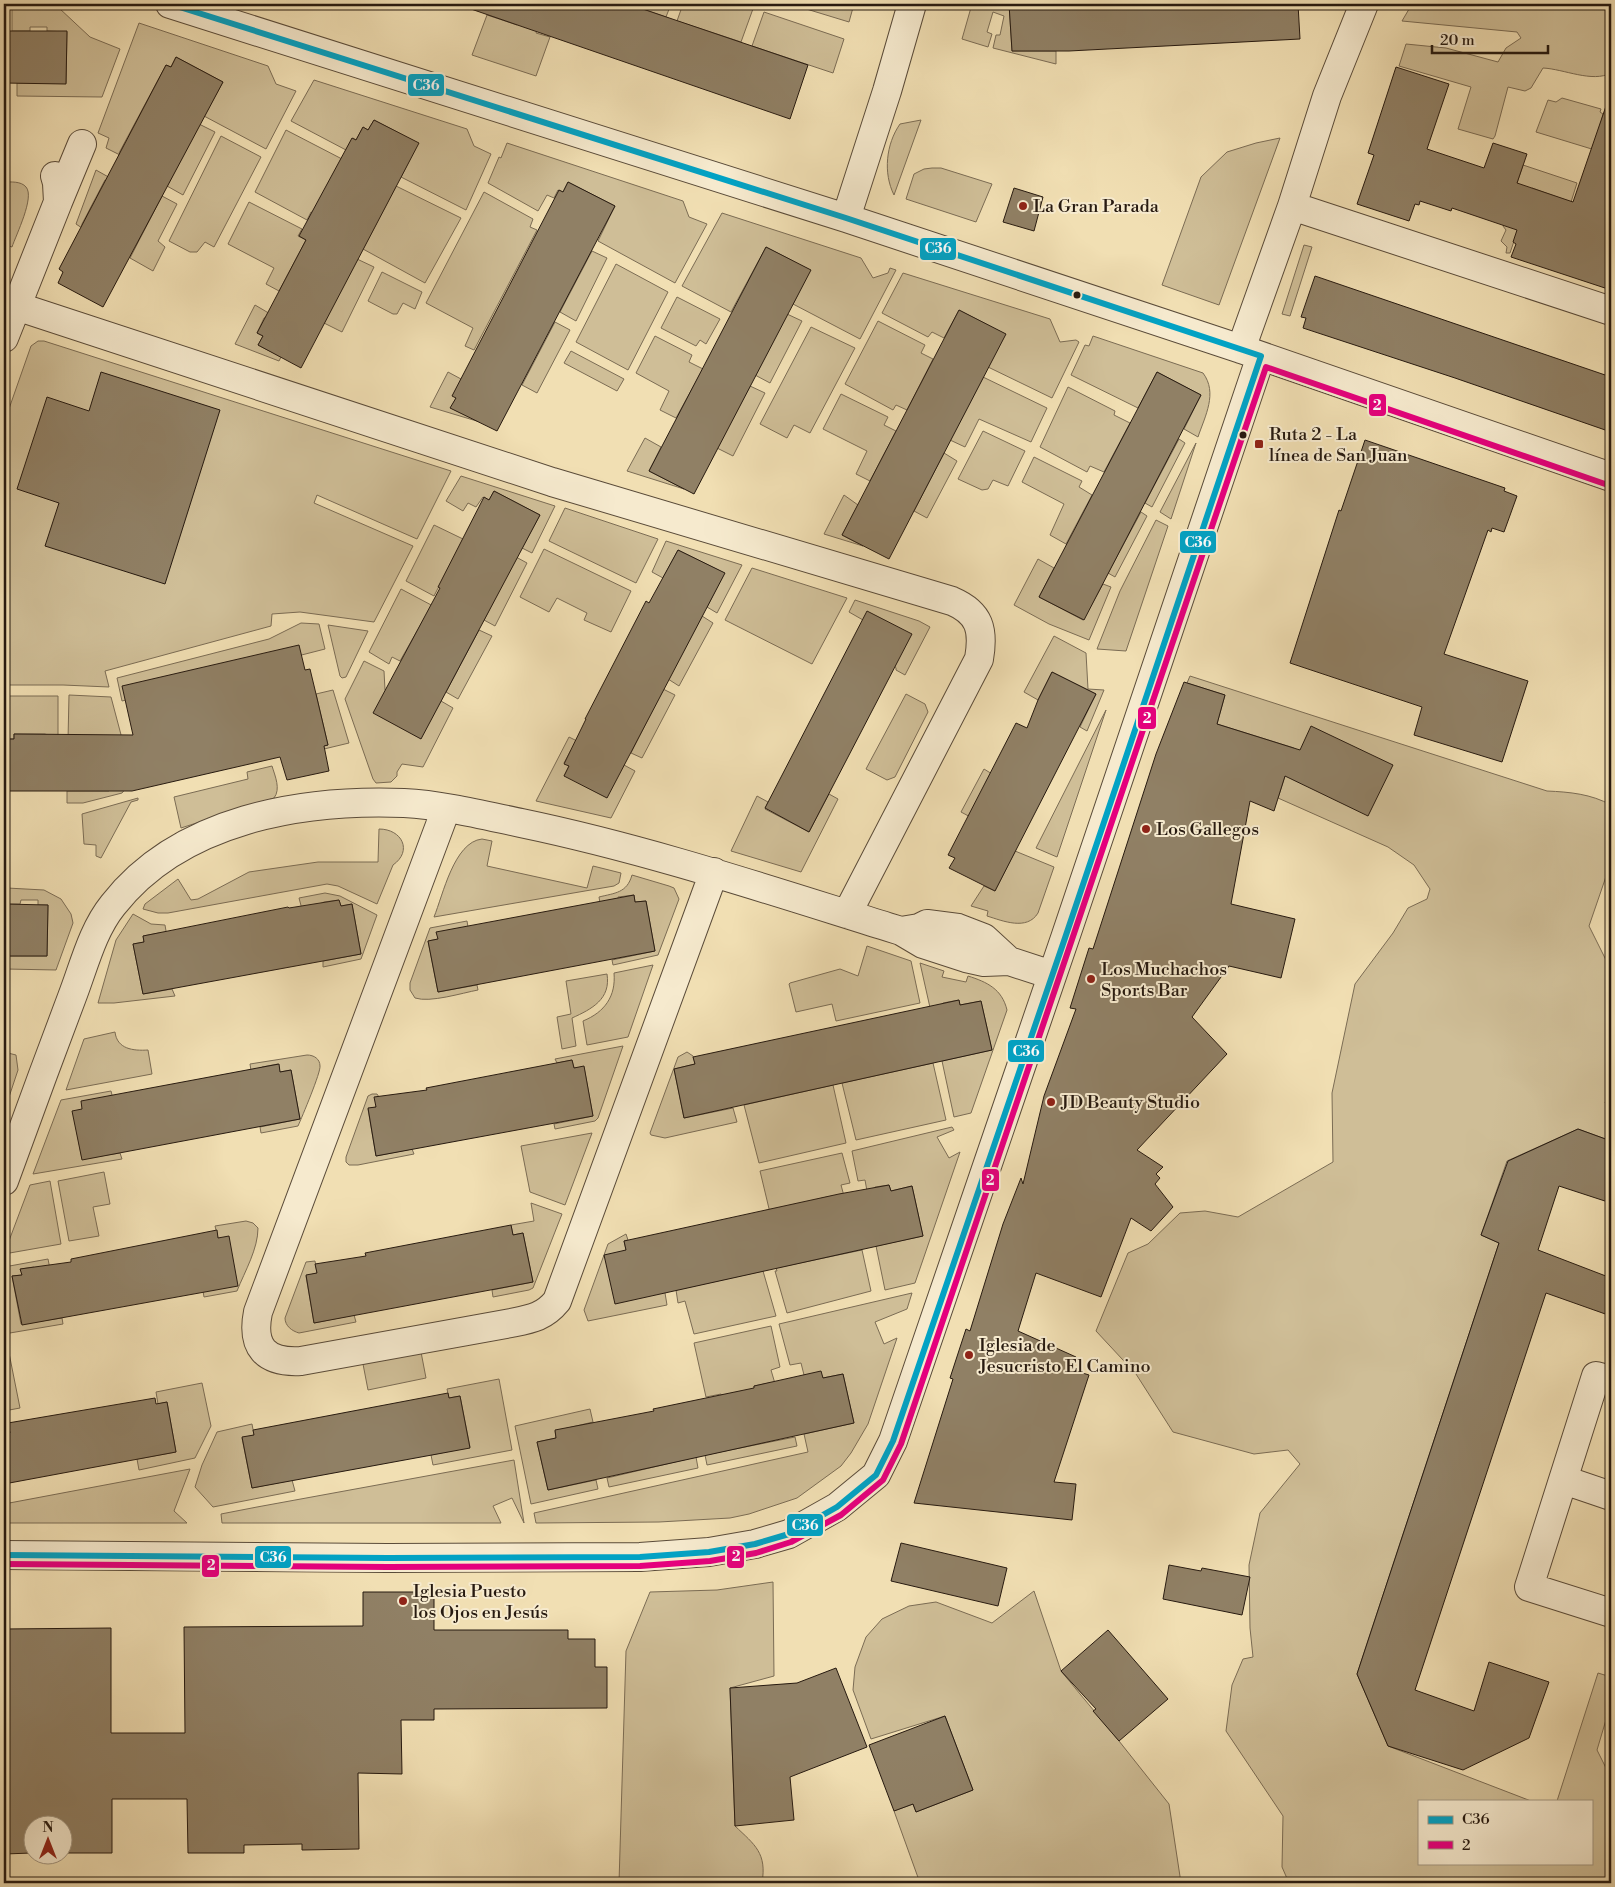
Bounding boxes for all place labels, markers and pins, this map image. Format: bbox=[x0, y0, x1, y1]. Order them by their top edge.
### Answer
place label: La Gran Parada bbox=[1033, 195, 1160, 218]
marker: La Gran Parada bbox=[1017, 200, 1029, 212]
unlabelled marker bbox=[1072, 290, 1082, 300]
place label: Ruta 2 - La línea de San Juan bbox=[1269, 423, 1408, 467]
unlabelled marker bbox=[1238, 430, 1248, 440]
marker: Ruta 2 - La línea de San Juan bbox=[1253, 438, 1265, 450]
place label: Los Gallegos bbox=[1156, 818, 1259, 841]
marker: Los Gallegos bbox=[1140, 823, 1152, 835]
place label: Los Muchachos Sports Bar bbox=[1101, 958, 1227, 1002]
marker: Los Muchachos Sports Bar bbox=[1085, 973, 1097, 985]
place label: JD Beauty Studio bbox=[1060, 1091, 1200, 1114]
marker: JD Beauty Studio bbox=[1045, 1096, 1057, 1108]
place label: Iglesia de Jesucristo El Camino bbox=[978, 1334, 1151, 1378]
marker: Iglesia de Jesucristo El Camino bbox=[963, 1349, 975, 1361]
place label: Iglesia Puesto los Ojos en Jesús bbox=[413, 1580, 548, 1624]
marker: Iglesia Puesto los Ojos en Jesús bbox=[397, 1595, 409, 1607]

